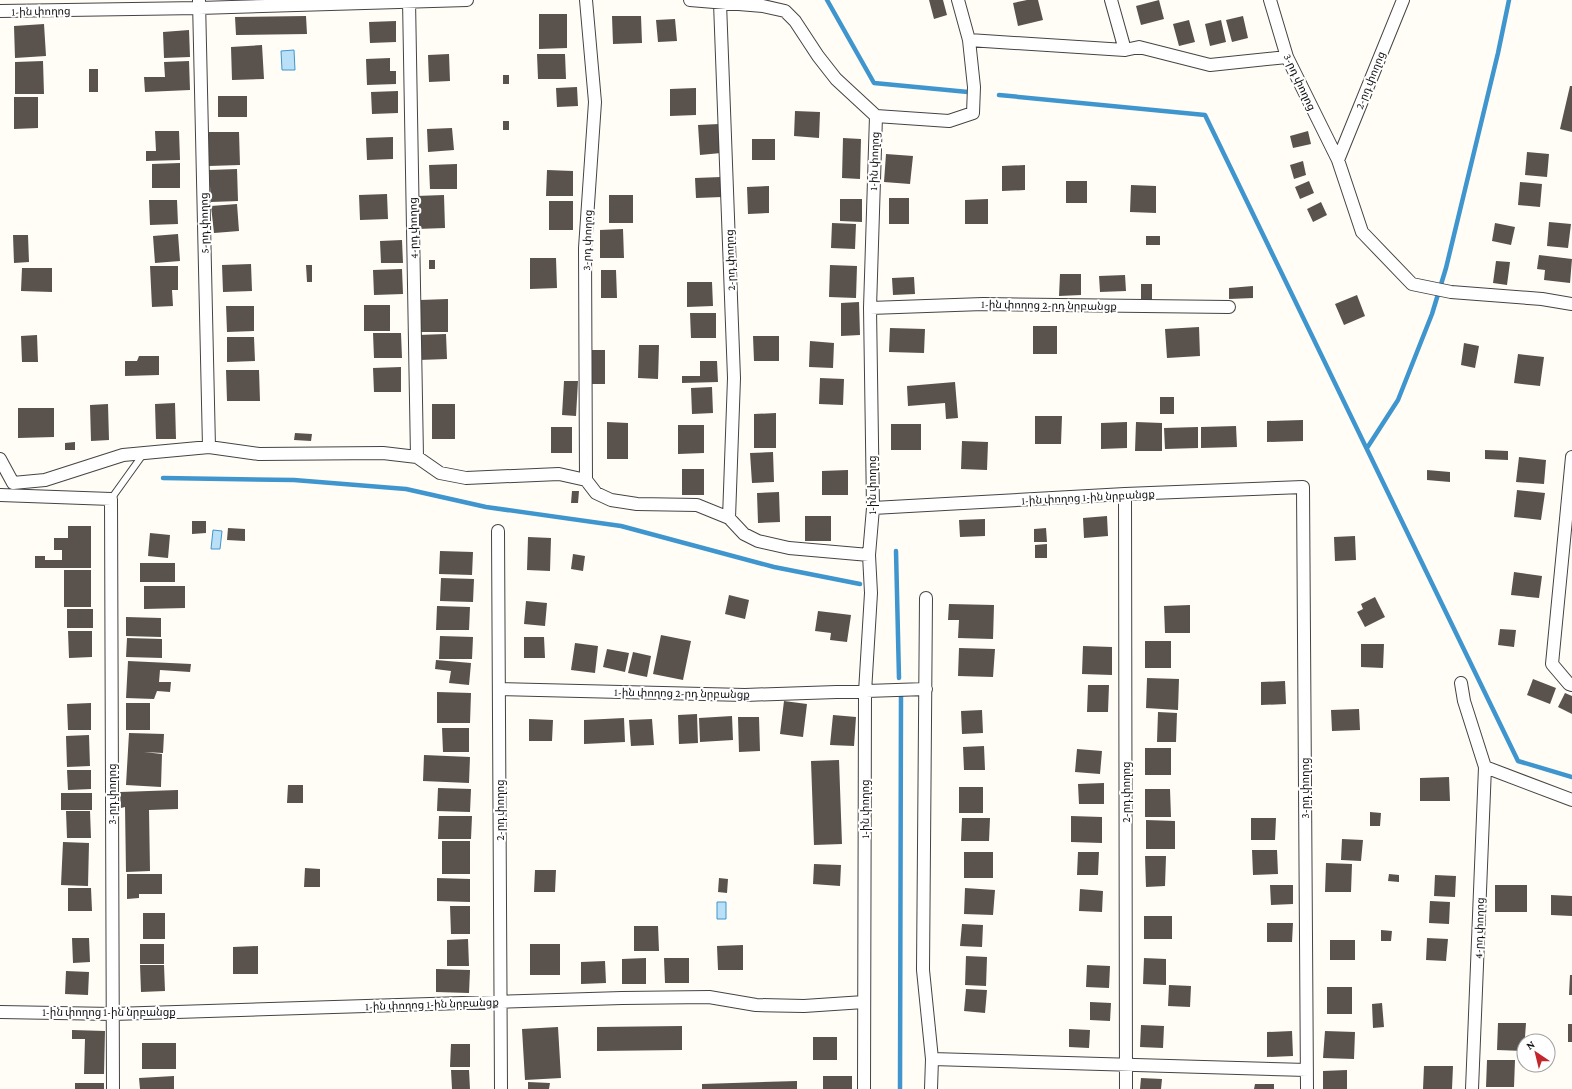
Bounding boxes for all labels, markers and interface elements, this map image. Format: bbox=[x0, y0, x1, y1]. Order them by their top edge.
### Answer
street label: 1-ին փողոց bbox=[11, 4, 71, 19]
street label: 2-րդ փողոց bbox=[1353, 49, 1388, 111]
street label: 3-րդ փողոց bbox=[1281, 52, 1318, 113]
street label: 1-ին փողոց bbox=[867, 131, 882, 191]
street label: 5-րդ փողոց bbox=[197, 192, 212, 254]
street label: 4-րդ փողոց bbox=[406, 197, 421, 259]
street label: 3-րդ փողոց bbox=[580, 209, 595, 271]
street label: 2-րդ փողոց bbox=[723, 229, 738, 291]
street label: 1-ին փողոց 2-րդ նրբանցք bbox=[981, 298, 1117, 313]
street label: 1-ին փողոց bbox=[866, 455, 879, 515]
street label: 1-ին փողոց 1-ին նրբանցք bbox=[1021, 488, 1155, 507]
street label: 1-ին փողոց 2-րդ նրբանցք bbox=[614, 686, 750, 701]
street label: 3-րդ փողոց bbox=[1299, 757, 1312, 819]
street label: 2-րդ փողոց bbox=[1120, 761, 1133, 823]
street label: 3-րդ փողոց bbox=[106, 763, 119, 825]
street label: 2-րդ փողոց bbox=[494, 779, 507, 841]
street label: 1-ին փողոց bbox=[859, 779, 872, 839]
street label: 4-րդ փողոց bbox=[1472, 897, 1487, 959]
street label: 1-ին փողոց 1-ին նրբանցք bbox=[365, 996, 499, 1013]
street label: 1-ին փողոց 1-ին նրբանցք bbox=[42, 1006, 176, 1019]
north arrow bbox=[1516, 1033, 1556, 1073]
text: N bbox=[1524, 1037, 1537, 1052]

